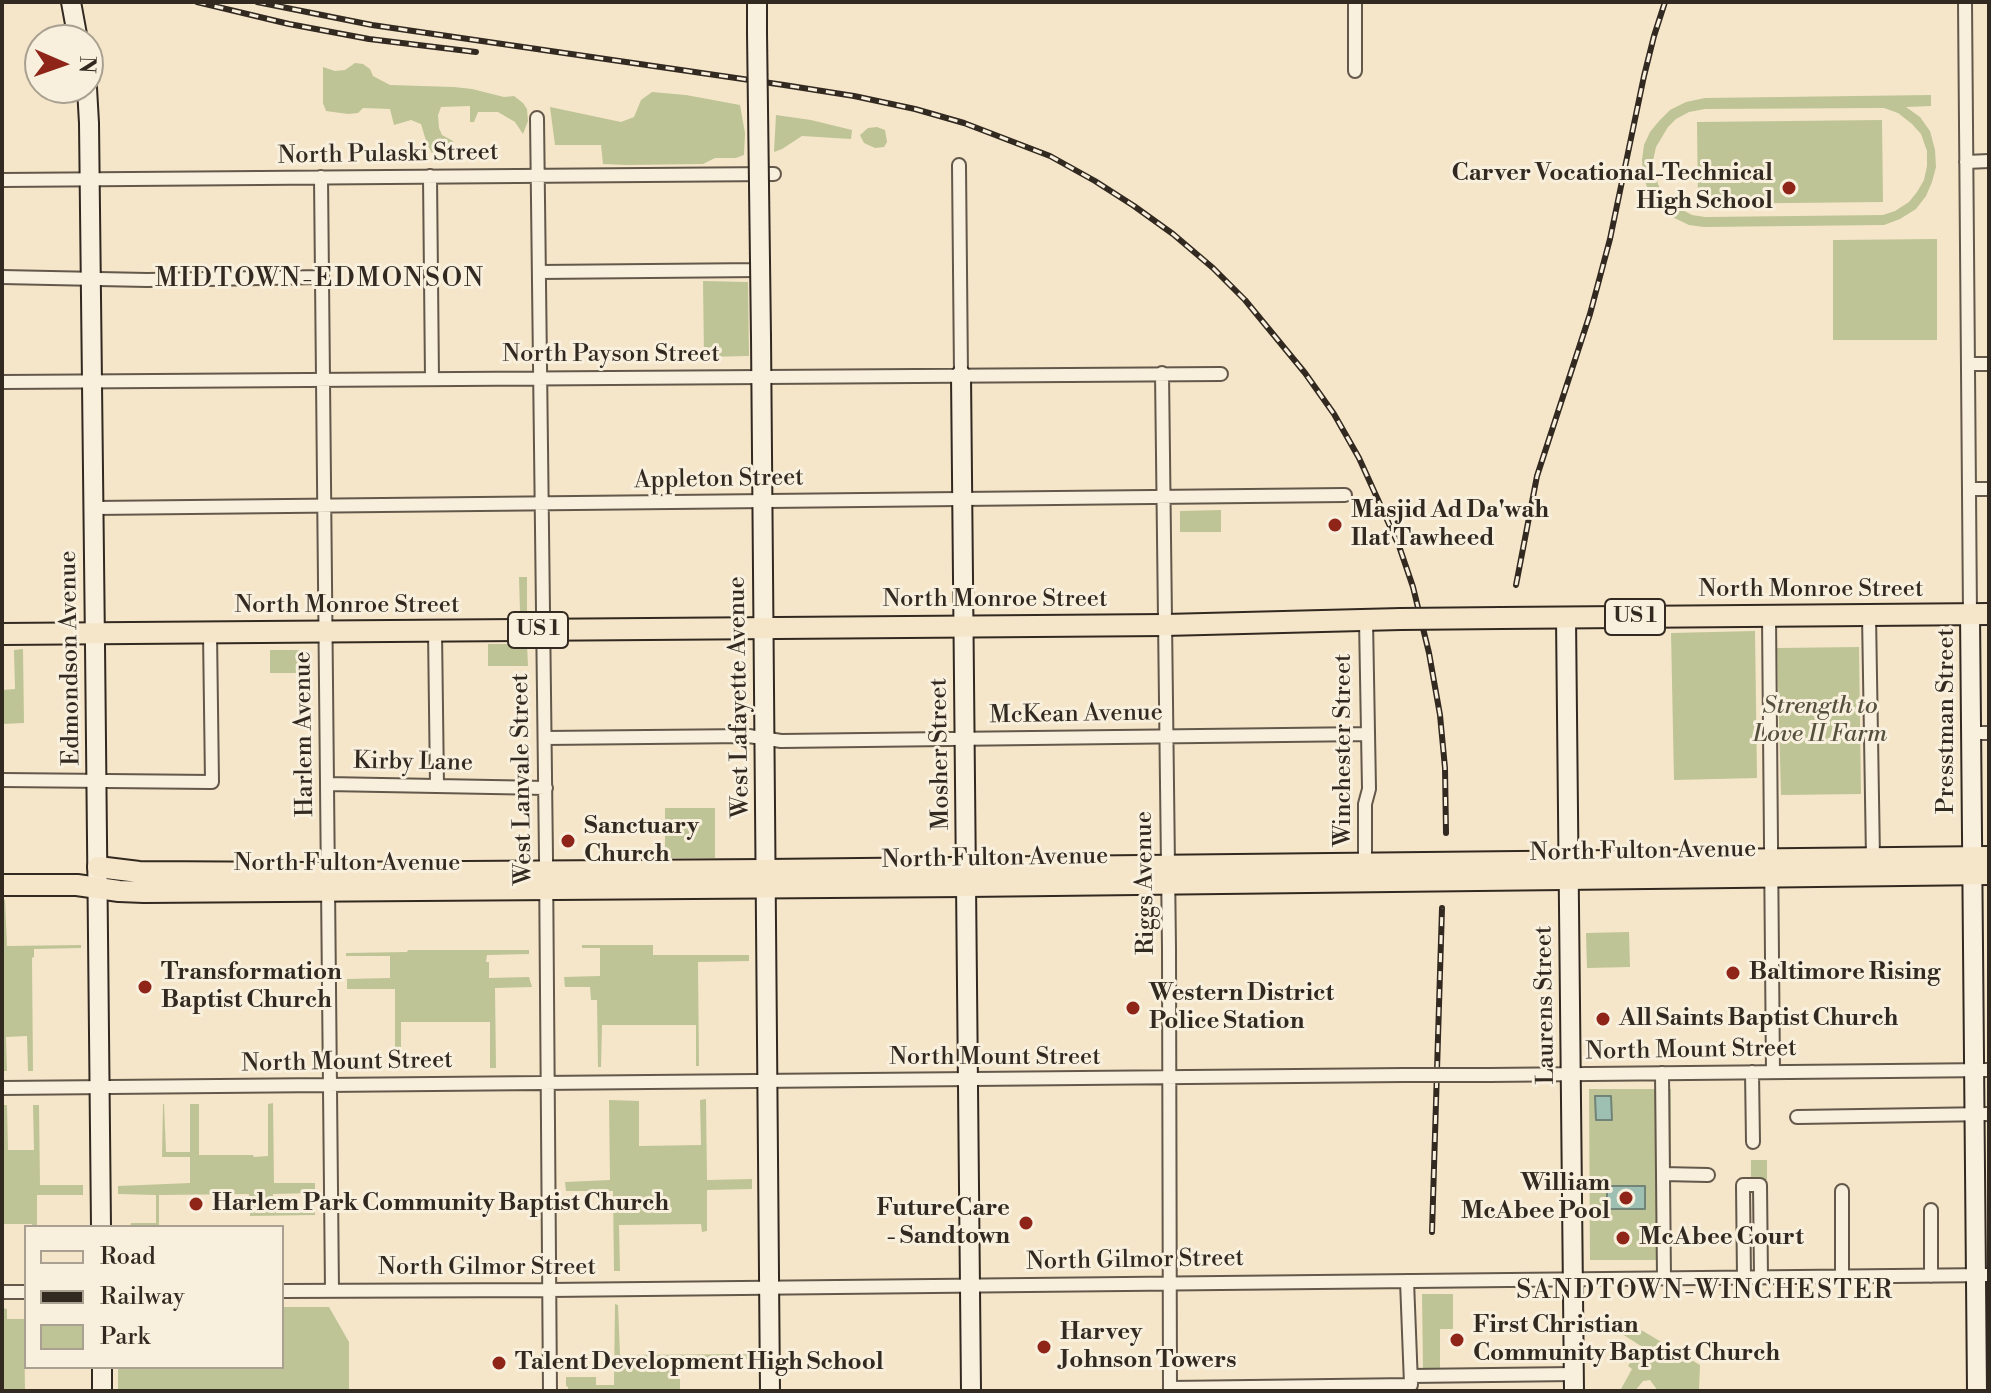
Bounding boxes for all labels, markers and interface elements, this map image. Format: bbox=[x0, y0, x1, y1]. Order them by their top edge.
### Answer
north arrow bbox=[24, 24, 104, 104]
text: N bbox=[73, 56, 100, 74]
street label: North Pulaski Street bbox=[277, 139, 499, 171]
place label: Carver Vocational-Technical High School bbox=[1452, 160, 1773, 216]
marker: Carver Vocational-Technical High School bbox=[1780, 179, 1798, 197]
district label: MIDTOWN-EDMONSON bbox=[155, 264, 485, 296]
street label: North Payson Street bbox=[502, 341, 720, 369]
street label: Appleton Street bbox=[634, 464, 804, 496]
place label: Masjid Ad Da'wah Ilat Tawheed bbox=[1351, 497, 1549, 553]
marker: Masjid Ad Da'wah Ilat Tawheed bbox=[1326, 516, 1344, 534]
street label: Edmondson Avenue bbox=[55, 550, 87, 766]
street label: West Lafayette Avenue bbox=[723, 576, 757, 818]
street label: North Monroe Street bbox=[1699, 576, 1923, 604]
street label: North Monroe Street bbox=[883, 586, 1107, 614]
street label: North Monroe Street bbox=[235, 592, 459, 620]
road number: US 1 bbox=[1605, 599, 1665, 635]
road number: US 1 bbox=[508, 612, 568, 648]
street label: Presstman Street bbox=[1933, 628, 1961, 814]
street label: Harlem Avenue bbox=[289, 651, 321, 817]
street label: Winchester Street bbox=[1330, 653, 1358, 847]
street label: West Lanvale Street bbox=[507, 673, 539, 885]
street label: Mosher Street bbox=[925, 678, 957, 830]
park label: Strength to Love II Farm bbox=[1753, 693, 1887, 749]
street label: McKean Avenue bbox=[989, 699, 1163, 731]
street label: Kirby Lane bbox=[353, 748, 473, 778]
street label: Riggs Avenue bbox=[1130, 811, 1162, 955]
place label: Sanctuary Church bbox=[584, 813, 699, 869]
marker: Sanctuary Church bbox=[559, 832, 577, 850]
street label: North Fulton Avenue bbox=[1529, 836, 1757, 868]
street label: North Fulton Avenue bbox=[881, 843, 1109, 875]
street label: North Fulton Avenue bbox=[234, 850, 460, 878]
street label: Laurens Street bbox=[1530, 925, 1562, 1085]
place label: Transformation Baptist Church bbox=[161, 959, 342, 1015]
place label: Baltimore Rising bbox=[1749, 959, 1940, 987]
marker: Baltimore Rising bbox=[1724, 964, 1742, 982]
marker: Transformation Baptist Church bbox=[136, 978, 154, 996]
place label: Western District Police Station bbox=[1149, 980, 1334, 1036]
marker: Western District Police Station bbox=[1124, 999, 1142, 1017]
place label: All Saints Baptist Church bbox=[1619, 1005, 1898, 1033]
marker: All Saints Baptist Church bbox=[1594, 1010, 1612, 1028]
street label: North Mount Street bbox=[1585, 1035, 1797, 1067]
street label: North Mount Street bbox=[889, 1044, 1101, 1072]
street label: North Mount Street bbox=[241, 1047, 453, 1079]
place label: William McAbee Pool bbox=[1461, 1170, 1610, 1226]
marker: William McAbee Pool bbox=[1617, 1189, 1635, 1207]
place label: Harlem Park Community Baptist Church bbox=[212, 1190, 669, 1218]
marker: Harlem Park Community Baptist Church bbox=[187, 1195, 205, 1213]
place label: FutureCare - Sandtown bbox=[876, 1195, 1010, 1251]
marker: FutureCare - Sandtown bbox=[1017, 1214, 1035, 1232]
place label: McAbee Court bbox=[1639, 1224, 1804, 1252]
legend bbox=[24, 1225, 284, 1369]
marker: McAbee Court bbox=[1614, 1229, 1632, 1247]
text: Road bbox=[100, 1242, 156, 1272]
street label: North Gilmor Street bbox=[1026, 1245, 1244, 1277]
street label: North Gilmor Street bbox=[378, 1254, 596, 1282]
district label: SANDTOWN-WINCHESTER bbox=[1516, 1276, 1894, 1308]
text: Railway bbox=[100, 1282, 185, 1312]
place label: First Christian Community Baptist Church bbox=[1473, 1312, 1780, 1368]
place label: Harvey Johnson Towers bbox=[1060, 1319, 1236, 1375]
text: Park bbox=[100, 1322, 150, 1352]
marker: First Christian Community Baptist Church bbox=[1448, 1331, 1466, 1349]
marker: Harvey Johnson Towers bbox=[1035, 1338, 1053, 1356]
place label: Talent Development High School bbox=[515, 1349, 884, 1377]
marker: Talent Development High School bbox=[490, 1354, 508, 1372]

